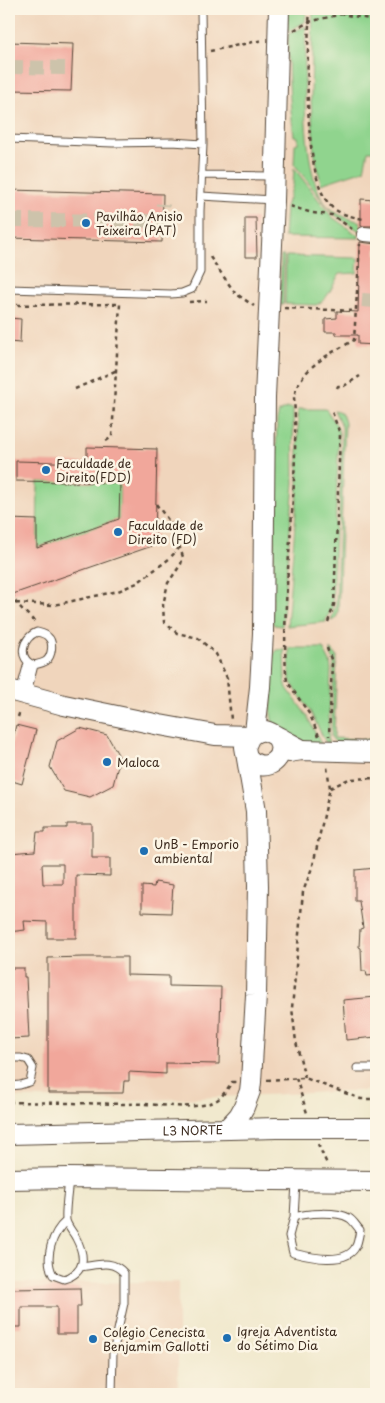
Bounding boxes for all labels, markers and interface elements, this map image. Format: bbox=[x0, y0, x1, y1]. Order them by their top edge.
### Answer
place label: Pavilhão Anisio Teixeira (PAT) bbox=[96, 207, 183, 239]
marker: Pavilhão Anisio Teixeira (PAT) bbox=[80, 217, 92, 229]
place label: Faculdade de Direito(FDD) bbox=[56, 454, 132, 486]
marker: Faculdade de Direito(FDD) bbox=[40, 464, 52, 476]
place label: Faculdade de Direito (FD) bbox=[128, 516, 204, 548]
marker: Faculdade de Direito (FD) bbox=[112, 526, 124, 538]
place label: Maloca bbox=[117, 753, 160, 771]
marker: Maloca bbox=[101, 756, 113, 768]
place label: UnB - Emporio ambiental bbox=[154, 835, 239, 867]
marker: UnB - Emporio ambiental bbox=[138, 845, 150, 857]
street label: L3 NORTE bbox=[162, 1120, 224, 1140]
place label: Igreja Adventista do Sétimo Dia bbox=[237, 1322, 337, 1354]
place label: Colégio Cenecista Benjamim Gallotti bbox=[103, 1323, 209, 1355]
marker: Igreja Adventista do Sétimo Dia bbox=[221, 1332, 233, 1344]
marker: Colégio Cenecista Benjamim Gallotti bbox=[87, 1333, 99, 1345]

